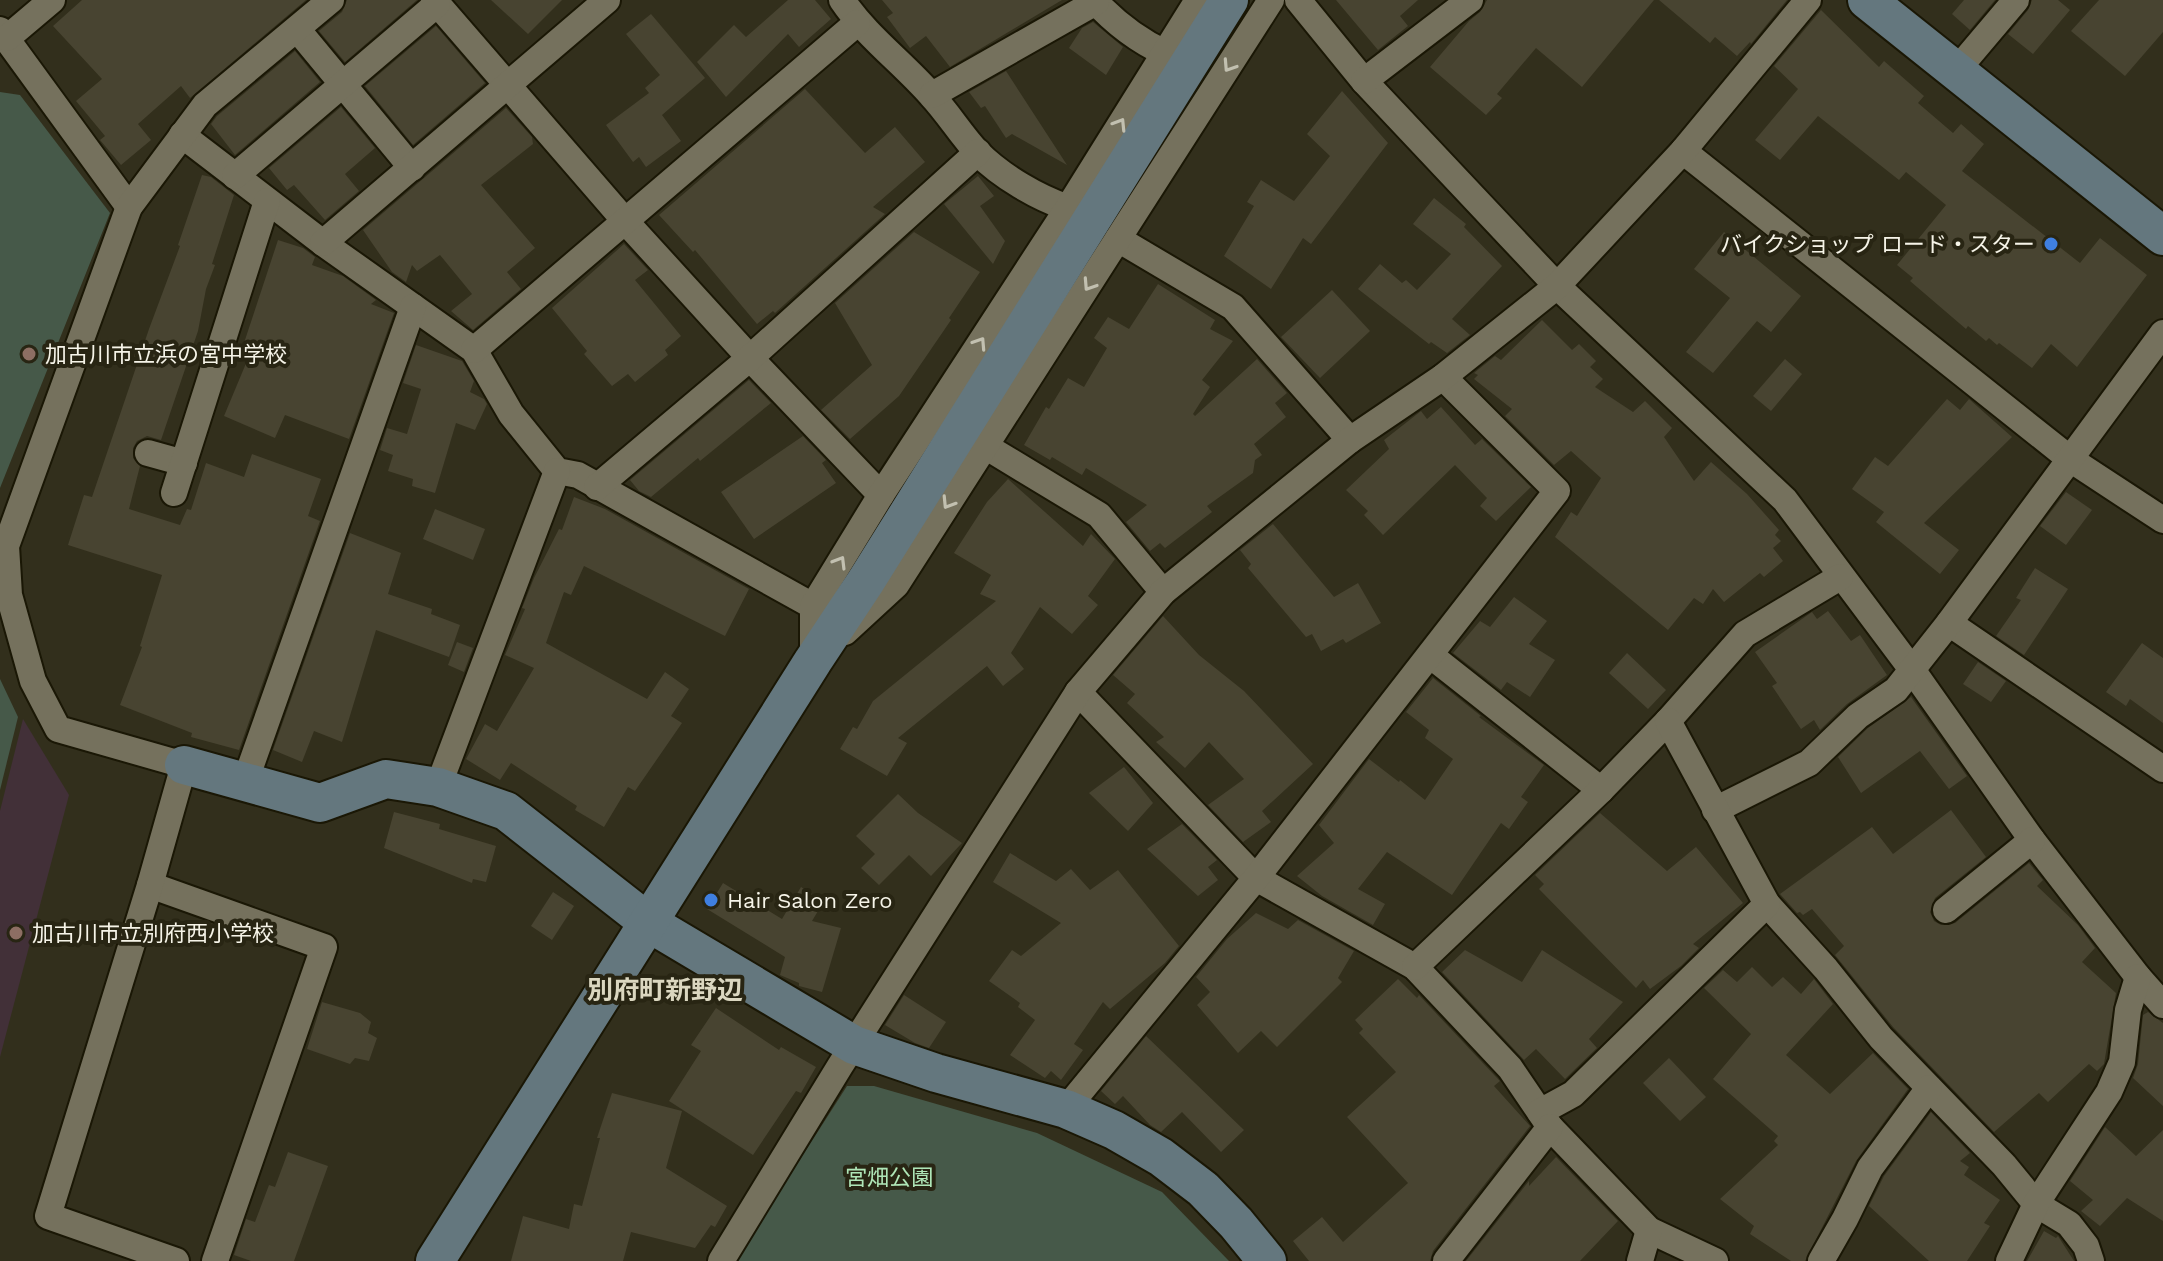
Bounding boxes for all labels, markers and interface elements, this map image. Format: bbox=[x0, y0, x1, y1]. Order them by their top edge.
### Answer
one-way arrow bbox=[1224, 57, 1239, 71]
one-way arrow bbox=[1111, 118, 1126, 133]
place label: バイクショップ ロード・スター bbox=[1720, 232, 2035, 257]
marker: バイクショップ ロード・スター bbox=[2042, 235, 2060, 253]
one-way arrow bbox=[1083, 276, 1098, 290]
one-way arrow bbox=[970, 337, 985, 352]
place label: 加古川市立浜の宮中学校 bbox=[45, 342, 287, 367]
marker: 加古川市立浜の宮中学校 bbox=[20, 345, 38, 363]
one-way arrow bbox=[943, 494, 958, 509]
one-way arrow bbox=[830, 556, 846, 571]
place label: Hair Salon Zero bbox=[727, 888, 893, 913]
marker: Hair Salon Zero bbox=[702, 891, 720, 909]
place label: 加古川市立別府西小学校 bbox=[32, 921, 274, 946]
marker: 加古川市立別府西小学校 bbox=[7, 924, 25, 942]
district label: 別府町新野辺 bbox=[587, 975, 743, 1005]
park label: 宮畑公園 bbox=[845, 1165, 933, 1190]

